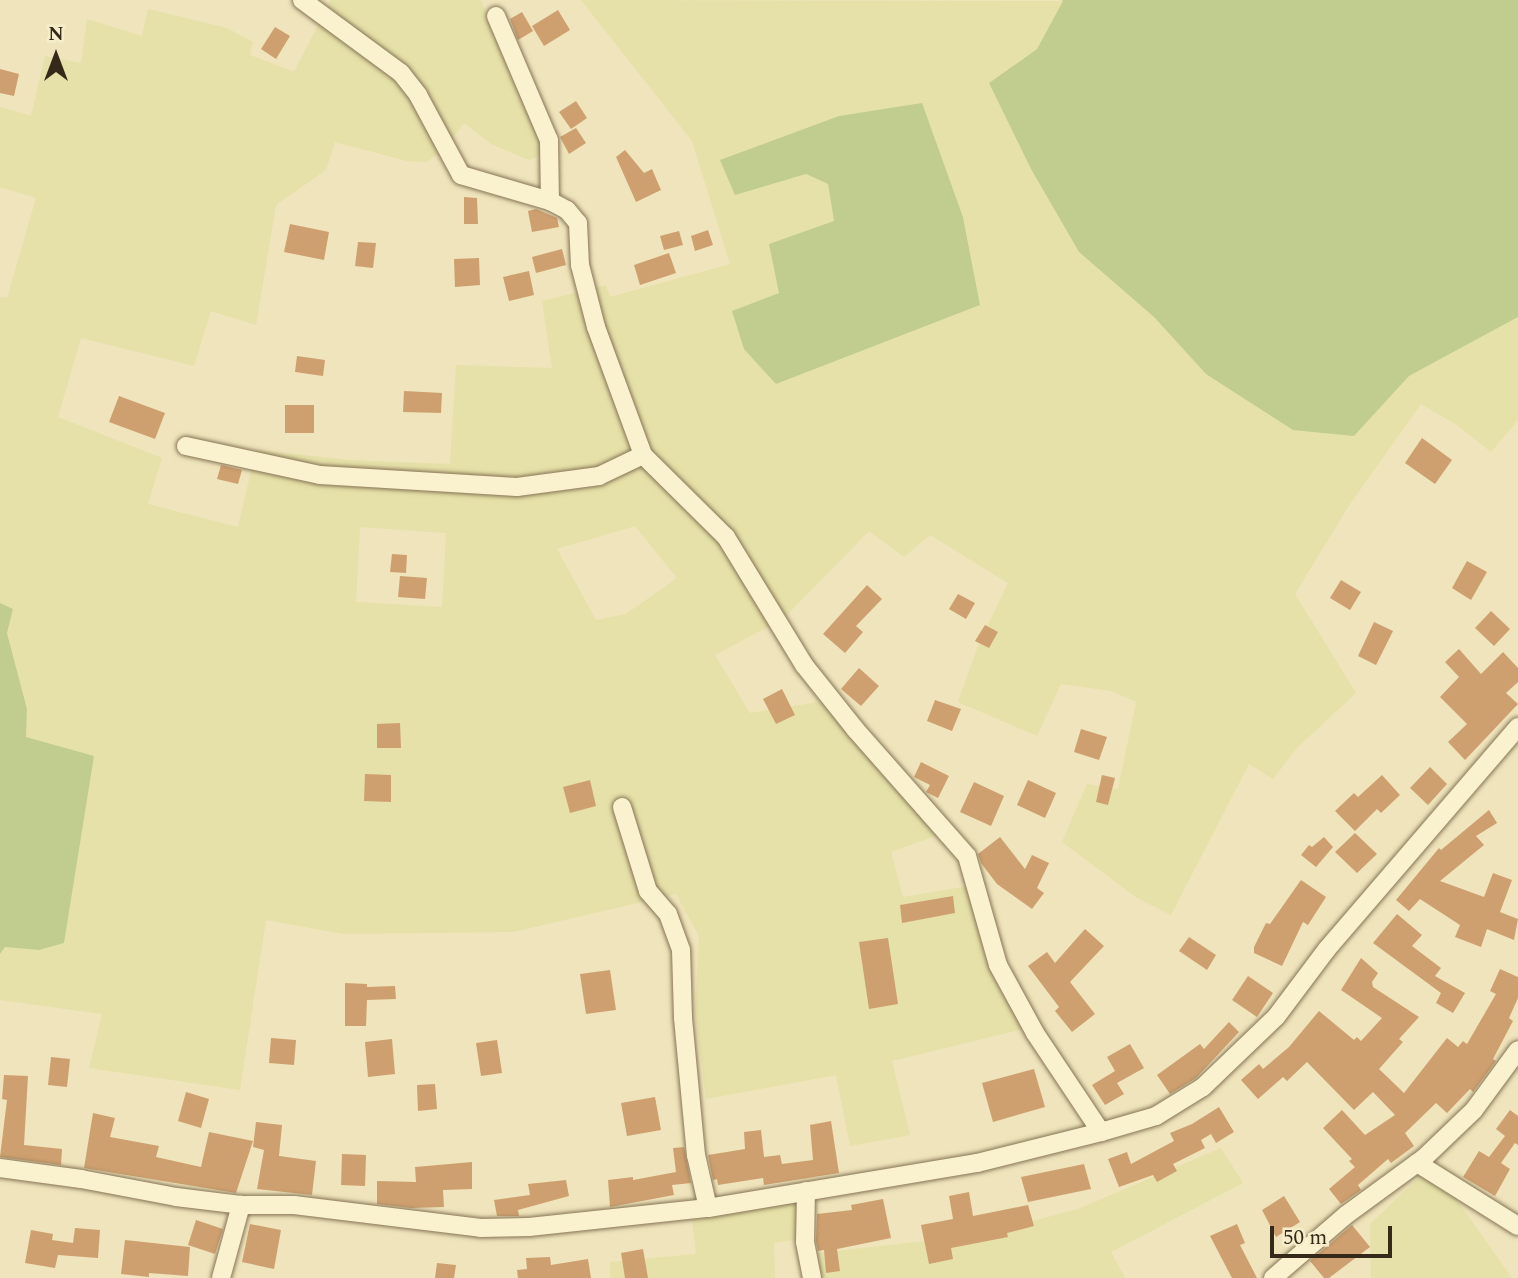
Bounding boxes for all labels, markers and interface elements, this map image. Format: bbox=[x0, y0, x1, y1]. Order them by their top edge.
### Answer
text: N bbox=[48, 20, 64, 49]
north arrow bbox=[21, 21, 91, 91]
scale bar bbox=[1273, 1212, 1396, 1256]
text: 50 m bbox=[1283, 1222, 1327, 1254]

